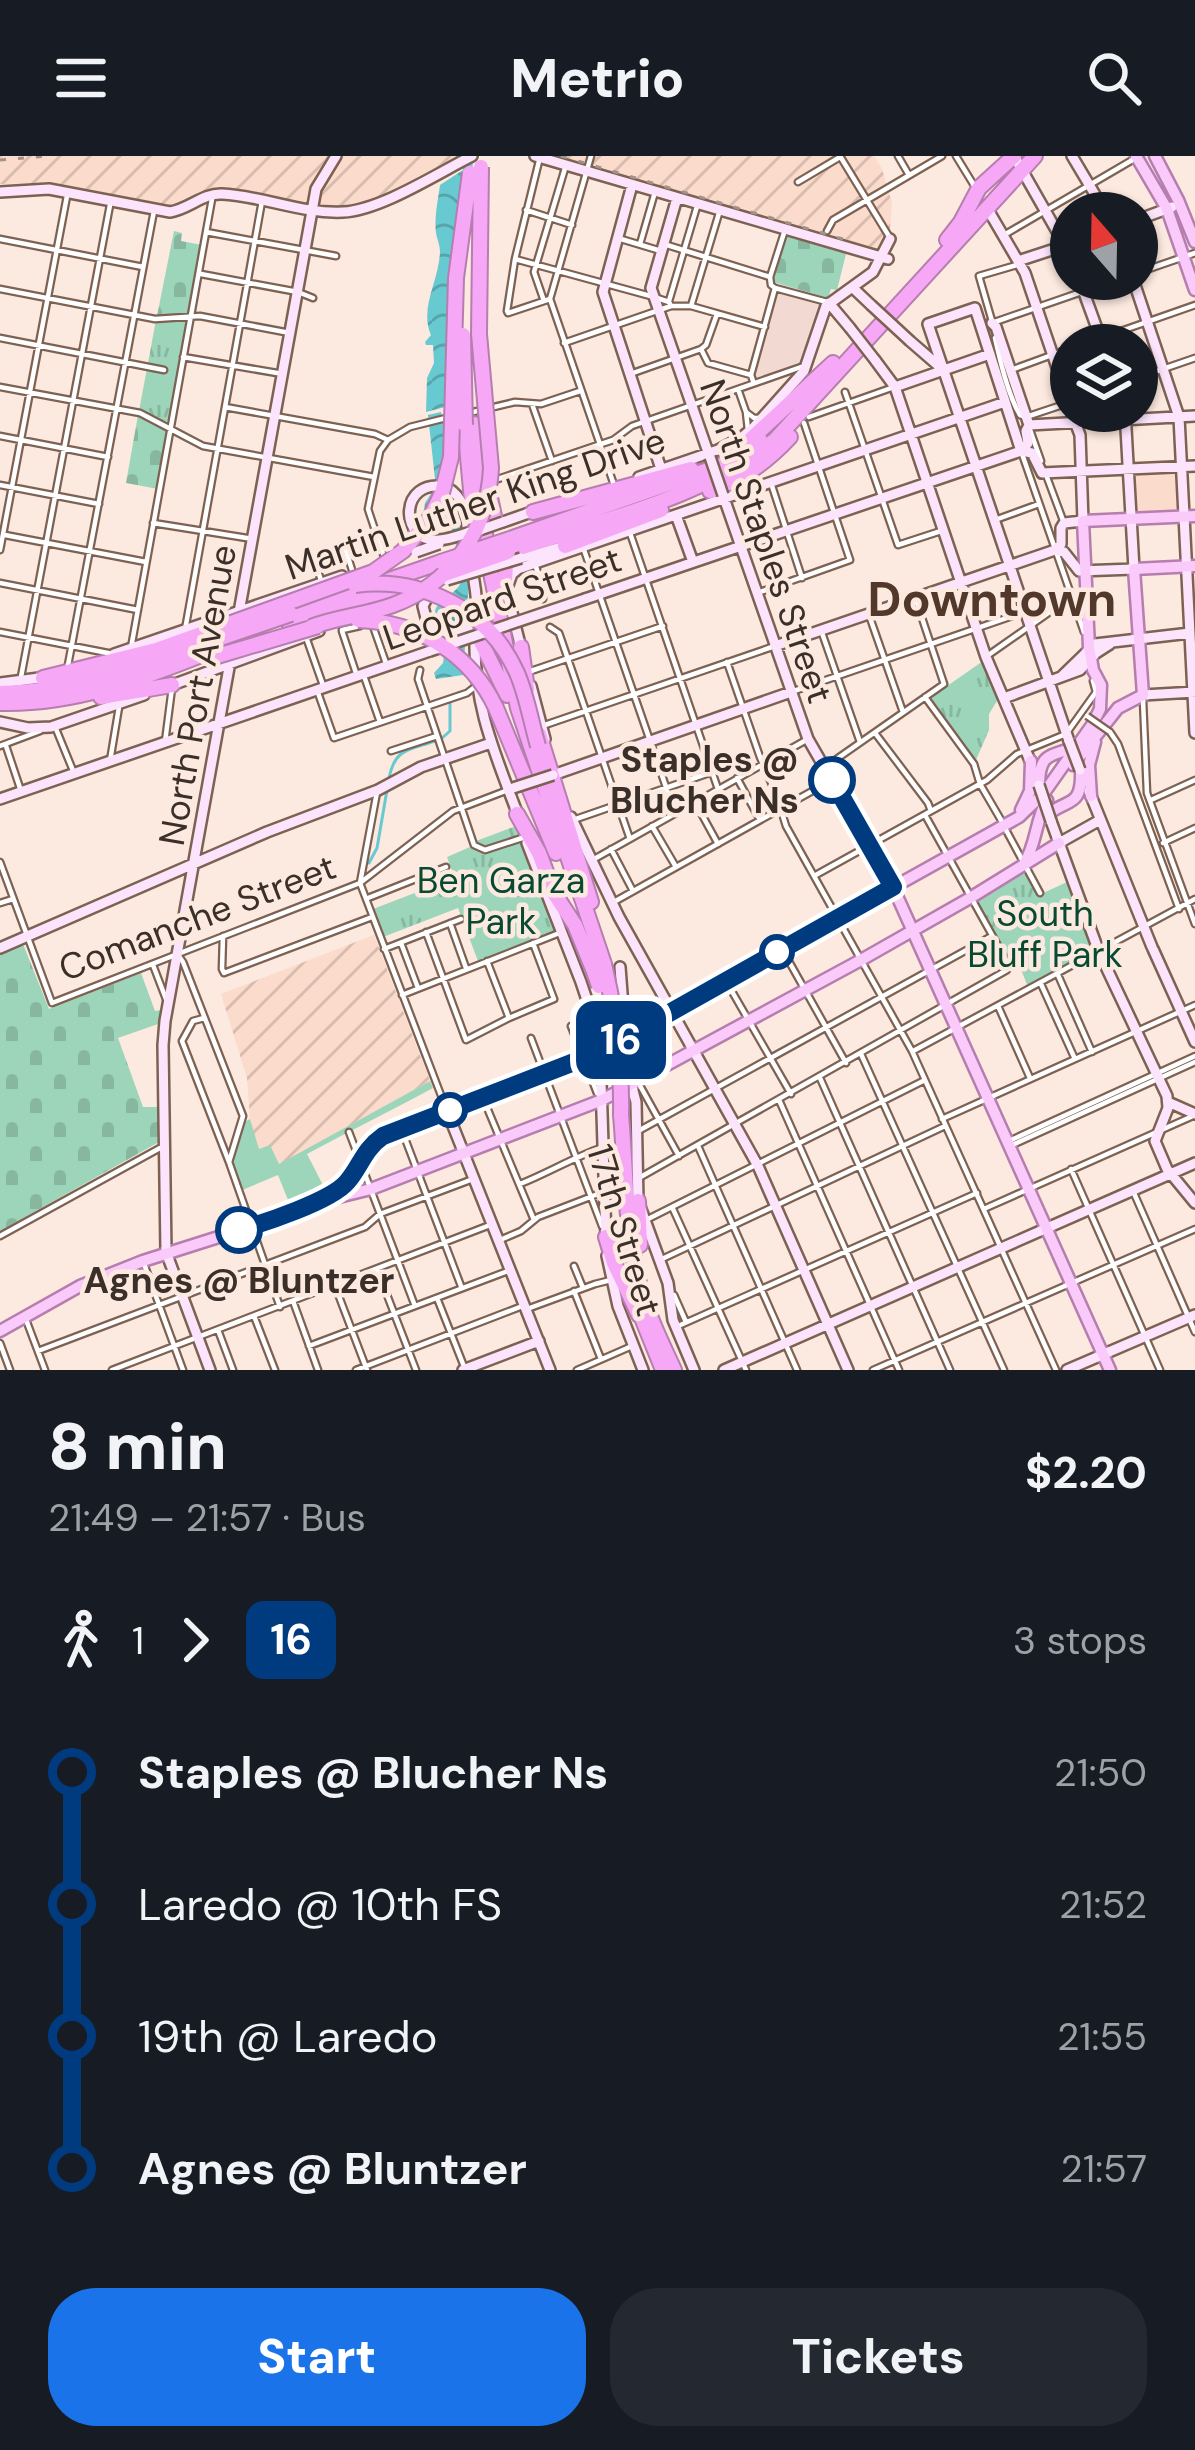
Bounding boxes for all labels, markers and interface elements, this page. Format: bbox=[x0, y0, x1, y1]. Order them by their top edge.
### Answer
text: Metrio bbox=[510, 43, 685, 114]
icon: menu bbox=[48, 45, 114, 111]
icon: search bbox=[1081, 45, 1147, 111]
north arrow bbox=[1050, 192, 1158, 300]
map controls bbox=[1050, 192, 1158, 432]
button: layers bbox=[1050, 324, 1158, 432]
street label: North Staples Street bbox=[689, 373, 844, 709]
street label: Martin Luther King Drive bbox=[279, 416, 672, 591]
street label: Leopard Street bbox=[377, 536, 628, 661]
street label: North Port Avenue bbox=[148, 541, 247, 849]
district label: Downtown bbox=[868, 568, 1116, 631]
place label: Staples @ Blucher Ns bbox=[610, 736, 799, 824]
marker: Staples @ Blucher Ns bbox=[810, 758, 854, 802]
street label: Comanche Street bbox=[52, 843, 342, 992]
park label: Ben Garza Park bbox=[417, 857, 585, 945]
park label: South Bluff Park bbox=[967, 890, 1123, 978]
unlabelled marker bbox=[761, 936, 793, 968]
line badge: 16 bbox=[567, 1001, 675, 1079]
text: 16 bbox=[600, 1012, 642, 1067]
unlabelled marker bbox=[434, 1094, 466, 1126]
street label: 17th Street bbox=[576, 1139, 673, 1322]
marker: Agnes @ Bluntzer bbox=[217, 1208, 261, 1252]
place label: Agnes @ Bluntzer bbox=[83, 1257, 395, 1304]
text: 8 min bbox=[48, 1404, 227, 1489]
text: $2.20 bbox=[1025, 1443, 1147, 1502]
text: 21:49 – 21:57 · Bus bbox=[48, 1492, 366, 1543]
icon: walk bbox=[48, 1607, 114, 1673]
icon: forward bbox=[162, 1607, 228, 1673]
text: 16 bbox=[270, 1612, 312, 1667]
text: 1 bbox=[132, 1615, 144, 1666]
text: 3 stops bbox=[1013, 1615, 1147, 1666]
text: Staples @ Blucher Ns bbox=[138, 1743, 608, 1802]
text: 21:50 bbox=[1054, 1747, 1147, 1798]
text: Laredo @ 10th FS bbox=[138, 1875, 502, 1934]
text: 21:52 bbox=[1059, 1879, 1147, 1930]
text: 19th @ Laredo bbox=[138, 2007, 437, 2066]
text: 21:55 bbox=[1057, 2011, 1147, 2062]
text: Agnes @ Bluntzer bbox=[138, 2139, 527, 2198]
text: 21:57 bbox=[1061, 2143, 1147, 2194]
button: Start bbox=[48, 2288, 586, 2426]
button: Tickets bbox=[610, 2288, 1147, 2426]

